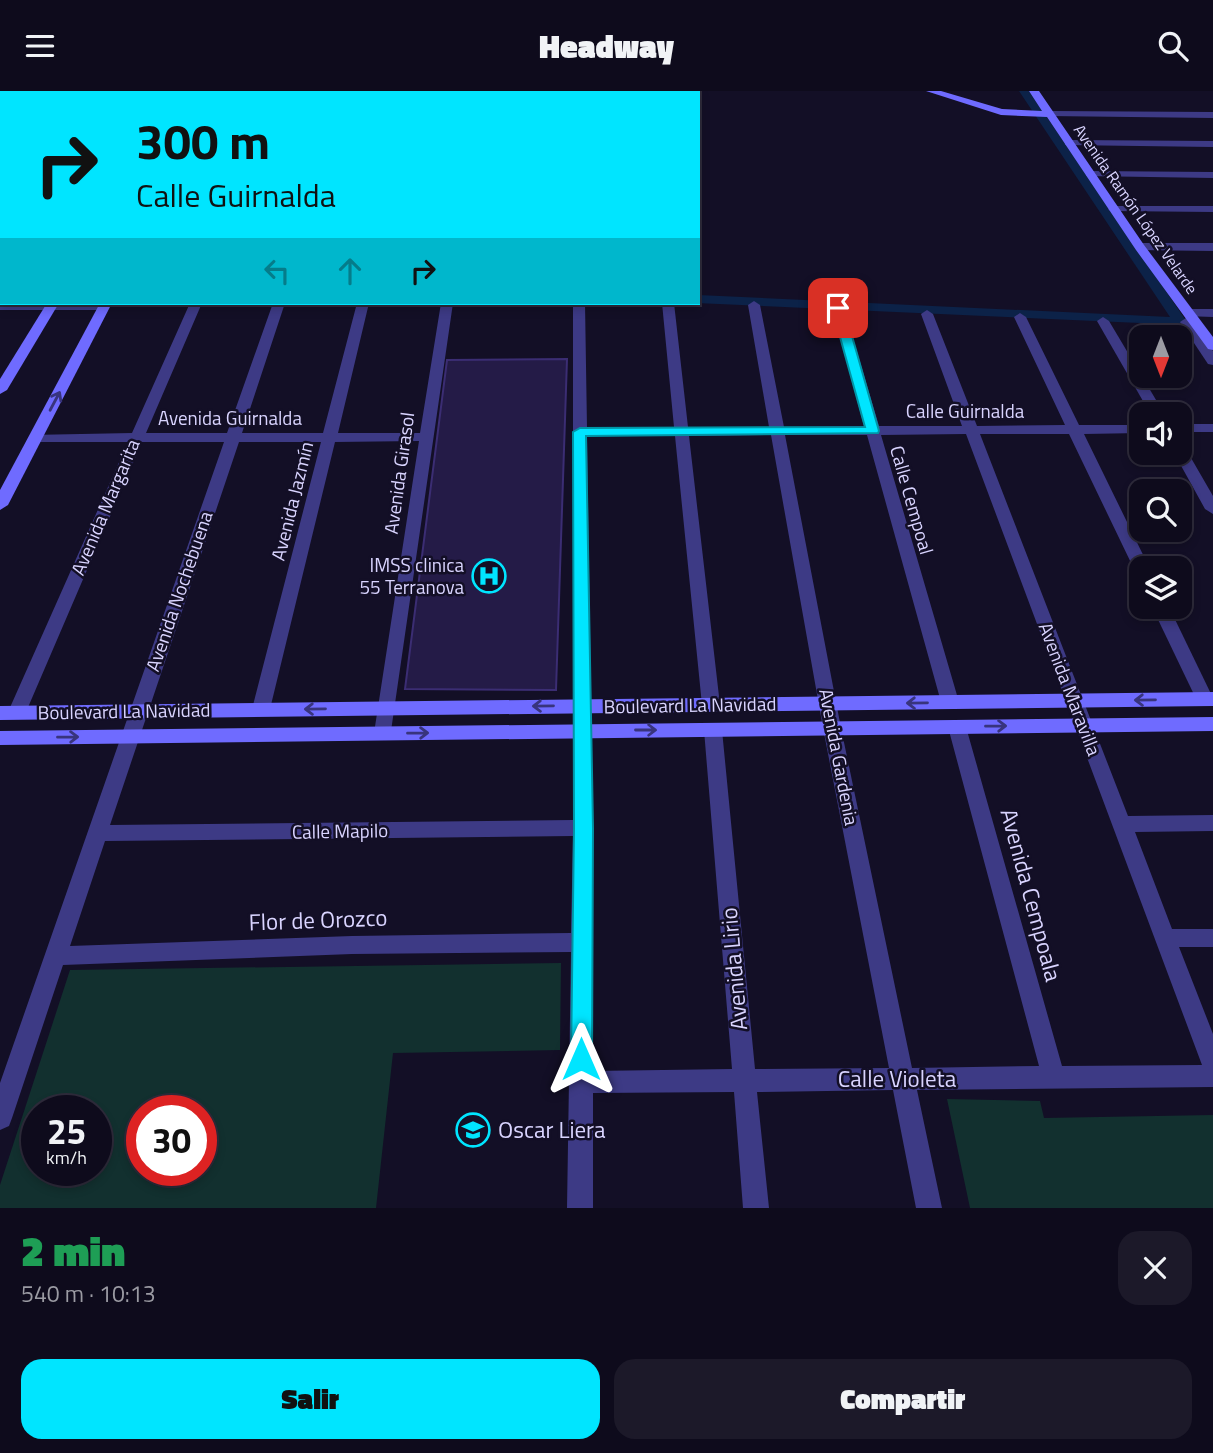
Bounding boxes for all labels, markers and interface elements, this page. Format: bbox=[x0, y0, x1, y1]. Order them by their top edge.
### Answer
text: Headway bbox=[539, 22, 674, 70]
icon: menu bbox=[21, 27, 59, 65]
icon: search bbox=[1154, 27, 1192, 65]
text: 300 m bbox=[136, 103, 270, 178]
icon: right bbox=[21, 119, 112, 210]
street label: Avenida Ramón López Velarde bbox=[1068, 119, 1204, 299]
text: Calle Guirnalda bbox=[136, 171, 336, 219]
icon: left bbox=[258, 252, 296, 290]
icon: ahead bbox=[331, 252, 369, 290]
icon: right bbox=[404, 252, 442, 290]
pin bbox=[808, 278, 868, 338]
icon: arrive bbox=[819, 289, 857, 327]
north arrow bbox=[1129, 325, 1192, 389]
map controls bbox=[1129, 325, 1192, 619]
one-way arrow bbox=[48, 391, 62, 412]
street label: Calle Guirnalda bbox=[906, 396, 1025, 425]
button: sound bbox=[1129, 402, 1192, 465]
street label: Avenida Guirnalda bbox=[158, 403, 302, 432]
street label: Avenida Girasol bbox=[376, 410, 421, 536]
street label: Avenida Margarita bbox=[63, 434, 147, 580]
street label: Avenida Jazmín bbox=[263, 438, 320, 563]
street label: Calle Cempoal bbox=[883, 442, 942, 558]
button: search bbox=[1129, 479, 1192, 542]
street label: Avenida Nochebuena bbox=[137, 506, 220, 675]
place label: IMSS clinica 55 Terranova bbox=[359, 550, 464, 601]
button: layers bbox=[1129, 556, 1192, 619]
hospital icon: IMSS clinica 55 Terranova bbox=[470, 557, 508, 595]
street label: Avenida Maravilla bbox=[1032, 618, 1109, 760]
street label: Avenida Gardenia bbox=[812, 686, 867, 828]
street label: Boulevard La Navidad bbox=[603, 688, 777, 721]
one-way arrow bbox=[1134, 693, 1157, 707]
street label: Boulevard La Navidad bbox=[37, 694, 211, 727]
one-way arrow bbox=[906, 696, 929, 709]
one-way arrow bbox=[532, 699, 555, 713]
one-way arrow bbox=[304, 702, 327, 716]
one-way arrow bbox=[984, 719, 1007, 733]
one-way arrow bbox=[634, 723, 657, 737]
one-way arrow bbox=[406, 726, 429, 740]
one-way arrow bbox=[56, 730, 79, 744]
street label: Avenida Cempoala bbox=[992, 805, 1071, 986]
street label: Calle Mapilo bbox=[292, 815, 388, 846]
street label: Flor de Orozco bbox=[248, 900, 388, 939]
street label: Avenida Lirio bbox=[711, 906, 756, 1032]
position arrow bbox=[544, 1022, 618, 1096]
street label: Calle Violeta bbox=[838, 1061, 957, 1096]
speed limit sign: 30 bbox=[126, 1095, 217, 1186]
text: 25 bbox=[47, 1104, 86, 1158]
school or university icon: Oscar Liera bbox=[454, 1111, 492, 1149]
place label: Oscar Liera bbox=[498, 1112, 606, 1147]
text: km/h bbox=[46, 1144, 87, 1171]
text: 2 min bbox=[21, 1218, 125, 1282]
button: close bbox=[1118, 1231, 1192, 1305]
text: 540 m · 10:13 bbox=[21, 1276, 156, 1311]
button: Salir bbox=[21, 1359, 600, 1439]
button: Compartir bbox=[614, 1359, 1192, 1439]

